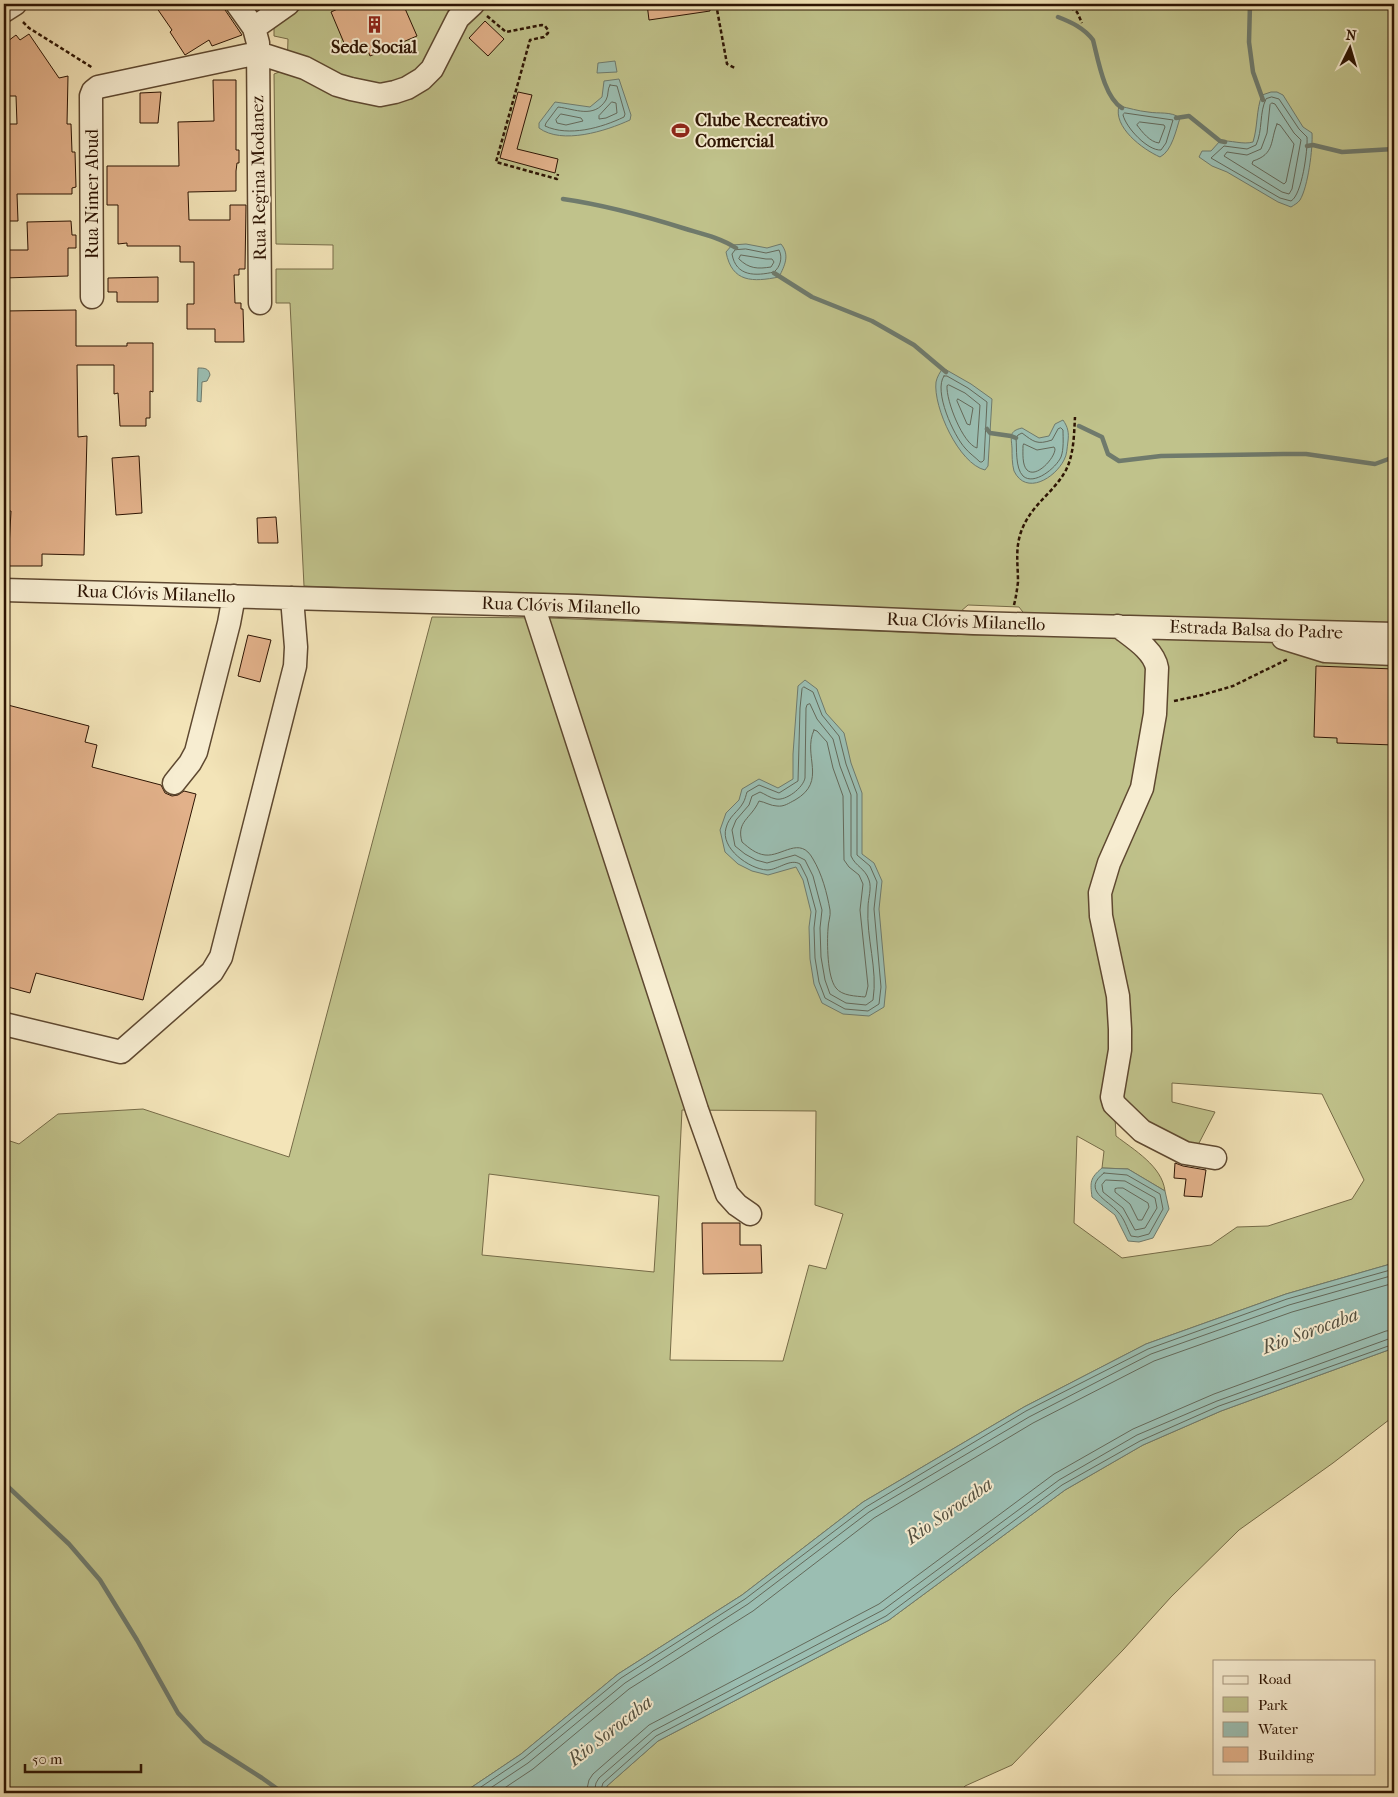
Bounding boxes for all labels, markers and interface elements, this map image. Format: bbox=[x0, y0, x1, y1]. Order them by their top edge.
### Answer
building icon: Sede Social bbox=[364, 14, 384, 34]
north arrow bbox=[1326, 22, 1376, 72]
text: N bbox=[1345, 27, 1357, 45]
place label: Sede Social bbox=[331, 37, 418, 58]
street label: Rua Regina Modanez bbox=[247, 95, 271, 261]
place label: Clube Recreativo Comercial bbox=[695, 110, 828, 152]
sports icon: Clube Recreativo Comercial bbox=[671, 120, 691, 140]
street label: Rua Nimer Abud bbox=[82, 129, 103, 259]
street label: Rua Clóvis Milanello bbox=[76, 581, 236, 607]
street label: Rua Clóvis Milanello bbox=[481, 593, 641, 619]
street label: Rua Clóvis Milanello bbox=[886, 609, 1046, 635]
street label: Estrada Balsa do Padre bbox=[1169, 616, 1343, 644]
water label: Rio Sorocaba bbox=[1257, 1303, 1361, 1359]
water label: Rio Sorocaba bbox=[900, 1473, 997, 1550]
legend bbox=[1213, 1660, 1376, 1774]
text: Road bbox=[1258, 1670, 1292, 1688]
water label: Rio Sorocaba bbox=[562, 1691, 657, 1772]
text: Park bbox=[1258, 1696, 1288, 1714]
text: Water bbox=[1257, 1720, 1298, 1738]
scale bar bbox=[25, 1742, 141, 1774]
text: Building bbox=[1258, 1746, 1315, 1764]
text: 50 m bbox=[32, 1750, 63, 1768]

